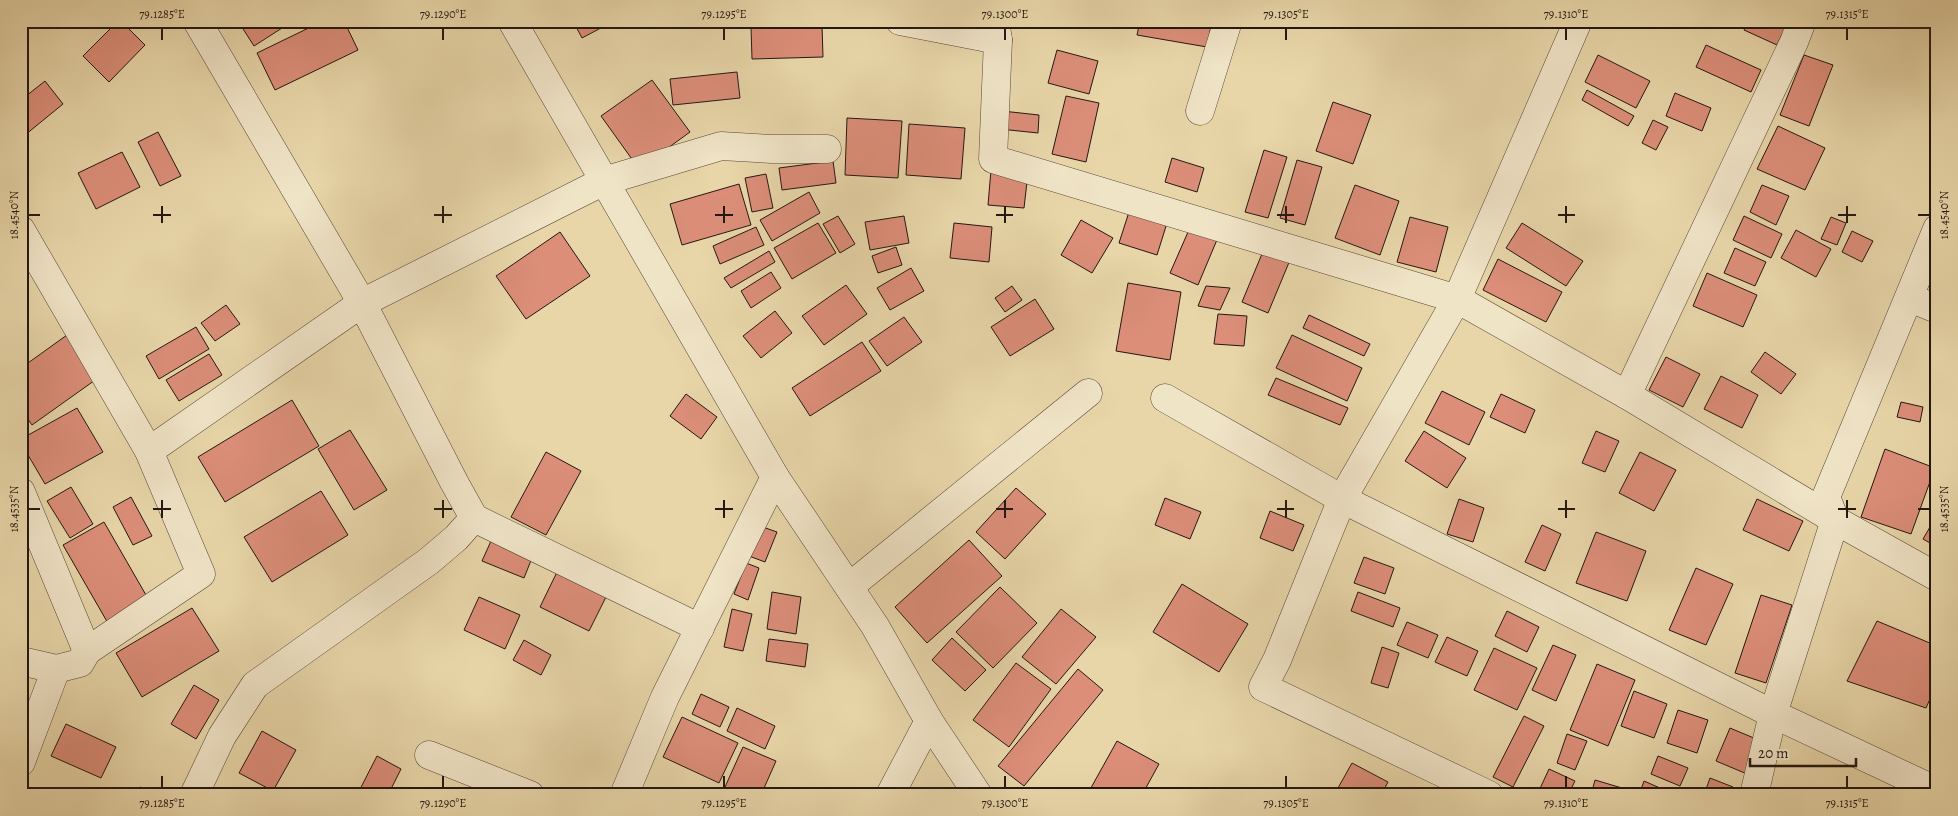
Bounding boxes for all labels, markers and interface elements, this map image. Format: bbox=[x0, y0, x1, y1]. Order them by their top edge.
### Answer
text: 79.1285°E bbox=[139, 6, 185, 22]
text: 79.1290°E bbox=[420, 6, 466, 22]
text: 79.1295°E bbox=[701, 6, 747, 22]
text: 79.1300°E bbox=[982, 6, 1028, 22]
text: 79.1305°E bbox=[1263, 6, 1309, 22]
text: 79.1310°E bbox=[1544, 6, 1588, 22]
text: 79.1315°E bbox=[1825, 6, 1869, 22]
text: 18.4540°N bbox=[6, 190, 22, 239]
text: 18.4540°N bbox=[1936, 190, 1952, 239]
text: 18.4535°N bbox=[6, 485, 22, 532]
text: 18.4535°N bbox=[1936, 485, 1952, 532]
scale bar bbox=[1750, 736, 1857, 768]
text: 20 m bbox=[1758, 743, 1789, 763]
text: 79.1285°E bbox=[139, 795, 185, 811]
text: 79.1290°E bbox=[420, 795, 466, 811]
text: 79.1295°E bbox=[701, 795, 747, 811]
text: 79.1300°E bbox=[982, 795, 1028, 811]
text: 79.1305°E bbox=[1263, 795, 1309, 811]
text: 79.1310°E bbox=[1544, 795, 1588, 811]
text: 79.1315°E bbox=[1825, 795, 1869, 811]

